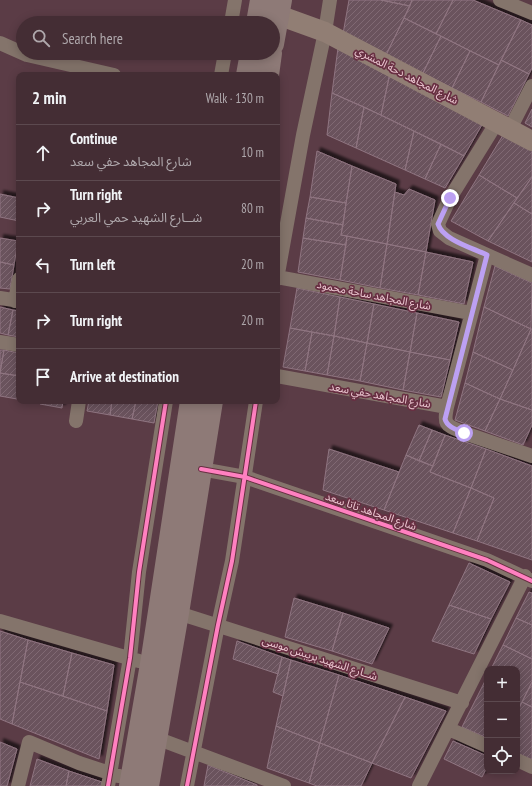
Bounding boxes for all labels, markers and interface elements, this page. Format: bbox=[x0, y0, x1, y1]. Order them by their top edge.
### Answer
search box bbox=[16, 16, 280, 60]
icon: search bbox=[30, 27, 52, 49]
text: Search here bbox=[62, 29, 123, 48]
street label: شارع المجاهد دحة المشري bbox=[352, 43, 461, 109]
text: 2 min bbox=[32, 87, 66, 109]
text: Walk · 130 m bbox=[206, 90, 264, 107]
text: Continue bbox=[70, 129, 117, 148]
icon: ahead bbox=[32, 142, 54, 164]
text: 10 m bbox=[241, 144, 264, 161]
text: شارع المجاهد حفي سعد bbox=[70, 153, 192, 170]
text: Turn right bbox=[70, 185, 122, 204]
route end bbox=[441, 189, 459, 207]
icon: right bbox=[32, 198, 54, 220]
text: 80 m bbox=[241, 200, 264, 217]
text: شــارع الشهيد حمي العربي bbox=[70, 209, 202, 226]
icon: left bbox=[32, 254, 54, 276]
text: Turn left bbox=[70, 255, 115, 274]
text: 20 m bbox=[241, 256, 264, 273]
street label: شارع المجاهد ساحة محمود bbox=[316, 277, 433, 314]
icon: right bbox=[32, 310, 54, 332]
text: Turn right bbox=[70, 311, 122, 330]
text: 20 m bbox=[241, 312, 264, 329]
icon: arrive bbox=[32, 366, 54, 388]
text: Arrive at destination bbox=[70, 367, 179, 386]
street label: شارع المجاهد حفي سعد bbox=[328, 379, 432, 413]
route start bbox=[455, 424, 473, 442]
street label: شارع المجاهد تاتا سعد bbox=[323, 489, 419, 534]
street label: شــارع الشهيد بريبش موسى bbox=[260, 633, 380, 684]
map controls bbox=[484, 666, 520, 774]
button: + bbox=[484, 666, 520, 702]
button: − bbox=[484, 702, 520, 738]
button: locate bbox=[484, 738, 520, 774]

